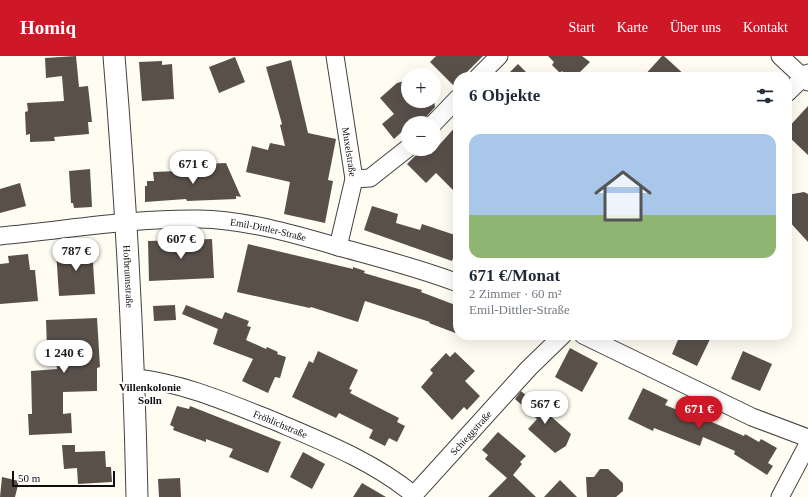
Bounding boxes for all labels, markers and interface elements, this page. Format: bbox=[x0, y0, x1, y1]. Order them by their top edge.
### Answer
text: Homiq bbox=[20, 17, 76, 38]
text: Start bbox=[568, 20, 595, 35]
text: Karte bbox=[617, 20, 648, 35]
text: Über uns bbox=[670, 20, 721, 35]
text: Kontakt bbox=[743, 20, 788, 35]
map controls bbox=[401, 68, 441, 156]
button: + bbox=[401, 68, 441, 108]
icon: filters bbox=[754, 85, 776, 107]
text: 6 Objekte bbox=[469, 86, 540, 105]
button: − bbox=[401, 116, 441, 156]
street label: Muxelstraße bbox=[341, 126, 359, 178]
pin: 671 € bbox=[165, 151, 221, 185]
text: 671 € bbox=[178, 156, 208, 171]
icon: home bbox=[587, 160, 659, 232]
street label: Emil-Dittler-Straße bbox=[229, 216, 308, 243]
pin: 607 € bbox=[153, 226, 209, 260]
text: 607 € bbox=[166, 231, 196, 246]
pin: 787 € bbox=[48, 238, 104, 272]
text: 787 € bbox=[61, 243, 91, 258]
street label: Hofbrunnstraße bbox=[122, 245, 136, 309]
text: 671 €/Monat bbox=[469, 266, 560, 285]
text: 2 Zimmer · 60 m² bbox=[469, 286, 562, 301]
text: Emil-Dittler-Straße bbox=[469, 302, 570, 317]
pin: 1 240 € bbox=[27, 340, 101, 374]
text: 1 240 € bbox=[45, 345, 84, 360]
district label: Villenkolonie Solln bbox=[119, 381, 181, 406]
pin: 567 € bbox=[517, 391, 573, 425]
text: 567 € bbox=[530, 396, 560, 411]
pin: 671 € bbox=[671, 396, 727, 430]
text: 671 € bbox=[684, 401, 714, 416]
street label: Fröhlichstraße bbox=[252, 408, 310, 440]
street label: Schieggstraße bbox=[448, 408, 494, 457]
scale bar bbox=[12, 469, 115, 488]
text: 50 m bbox=[18, 472, 40, 484]

